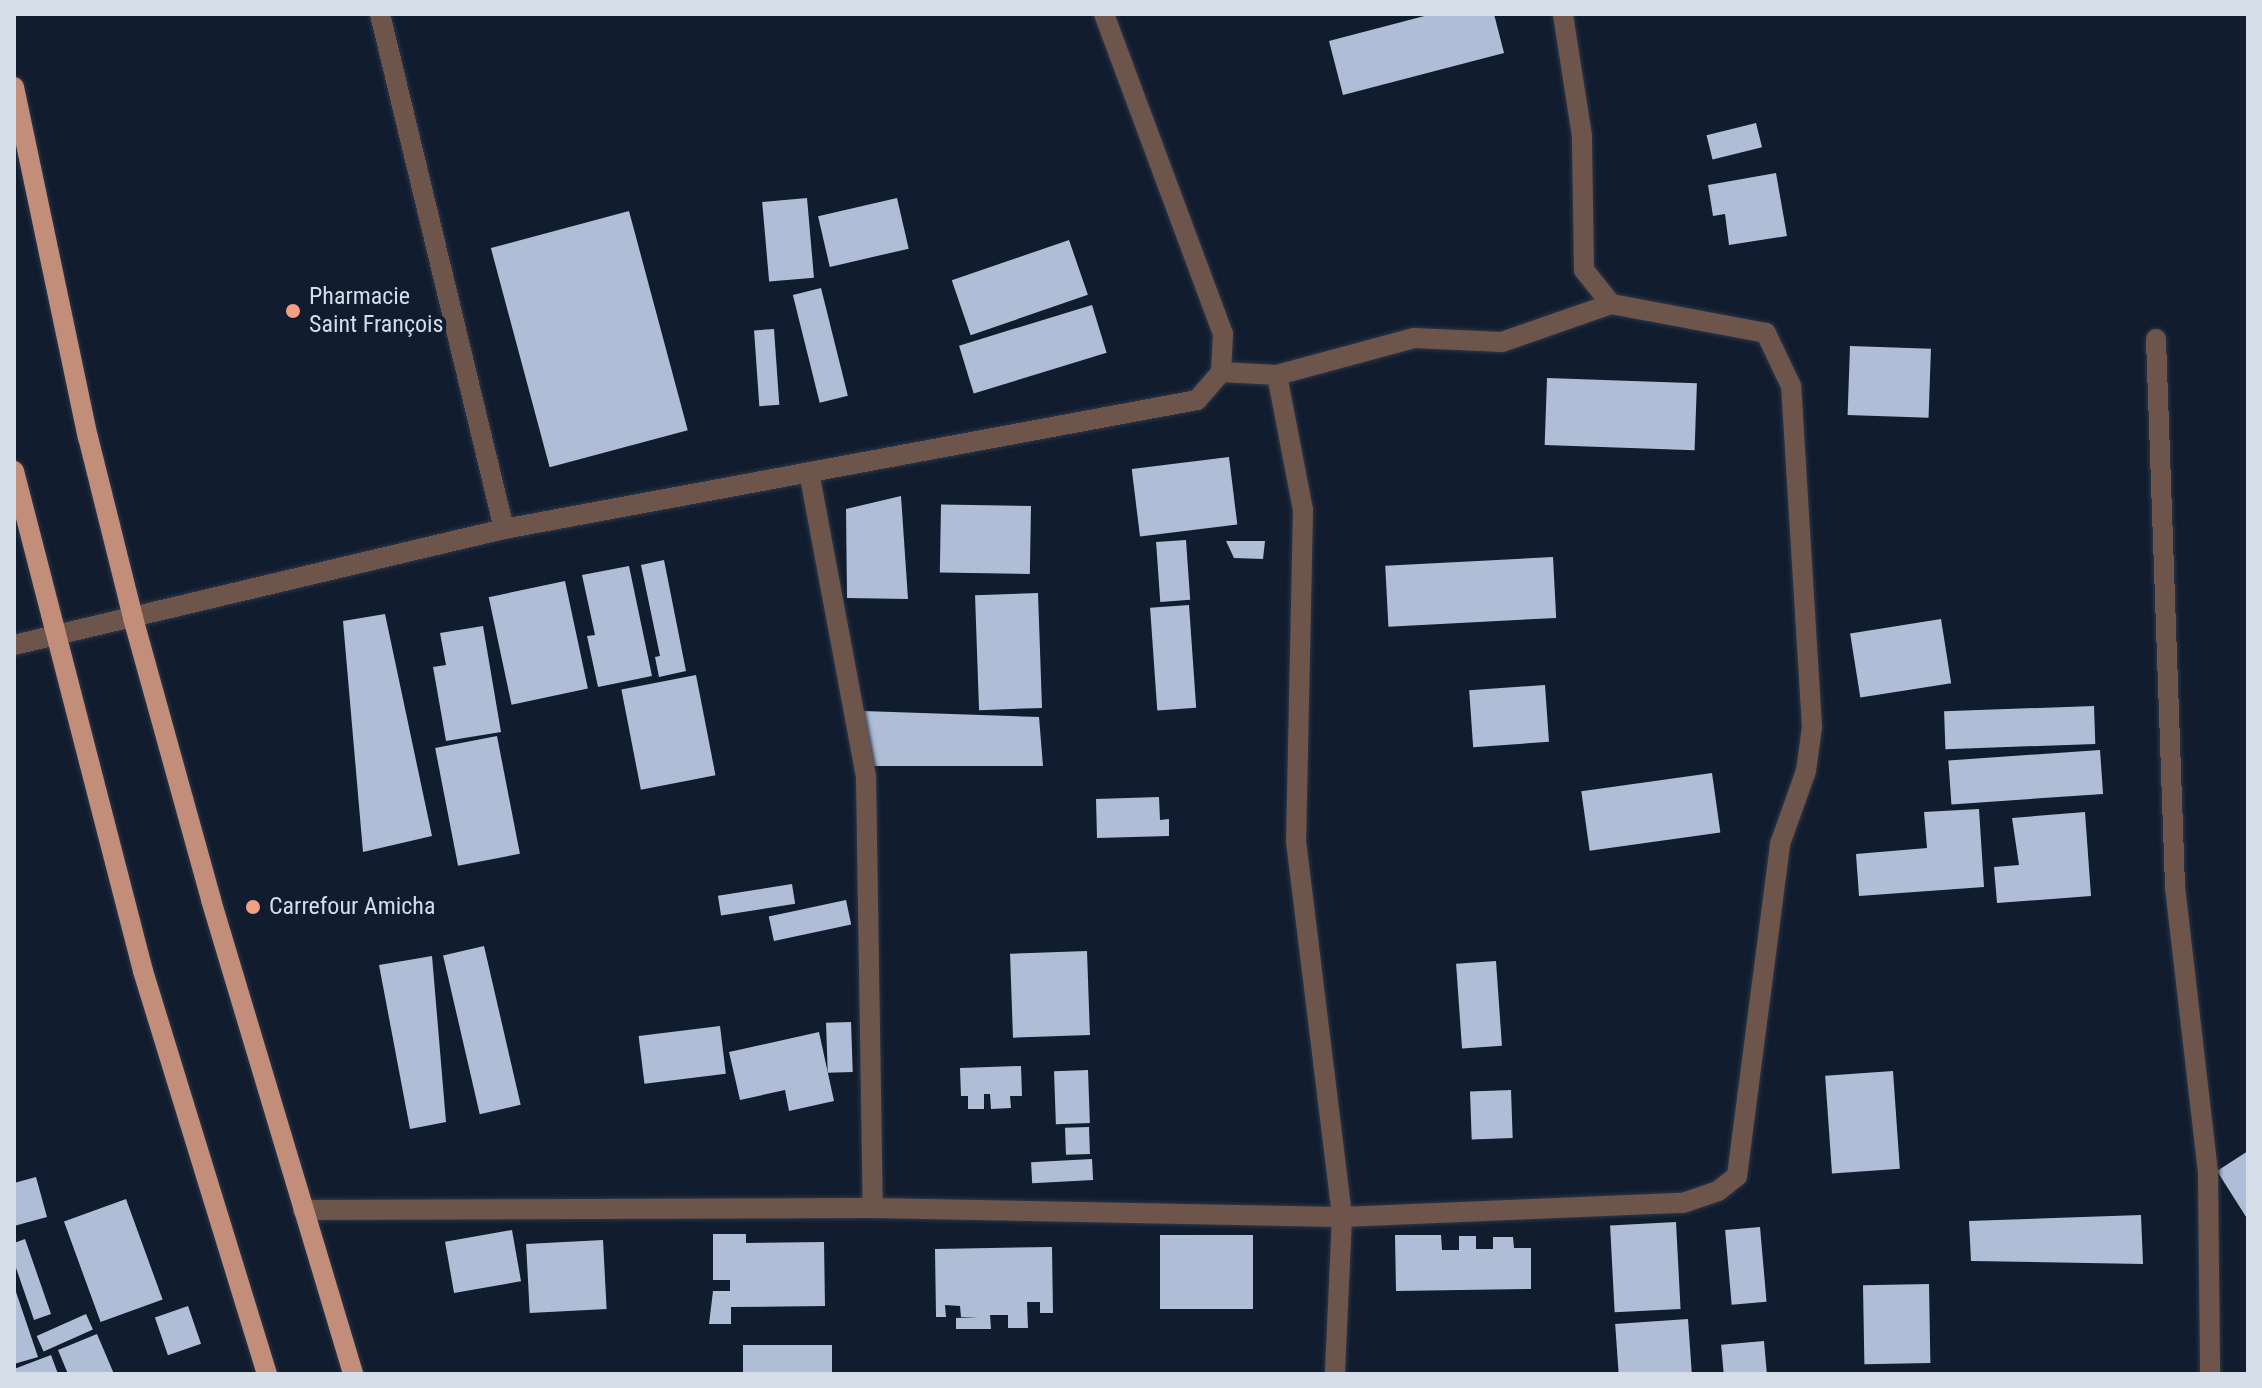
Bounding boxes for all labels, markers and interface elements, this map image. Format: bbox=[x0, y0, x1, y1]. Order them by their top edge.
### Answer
place label: Pharmacie Saint François bbox=[309, 283, 443, 339]
marker: Pharmacie Saint François bbox=[284, 302, 302, 320]
place label: Carrefour Amicha bbox=[269, 893, 435, 921]
marker: Carrefour Amicha bbox=[244, 898, 262, 916]

